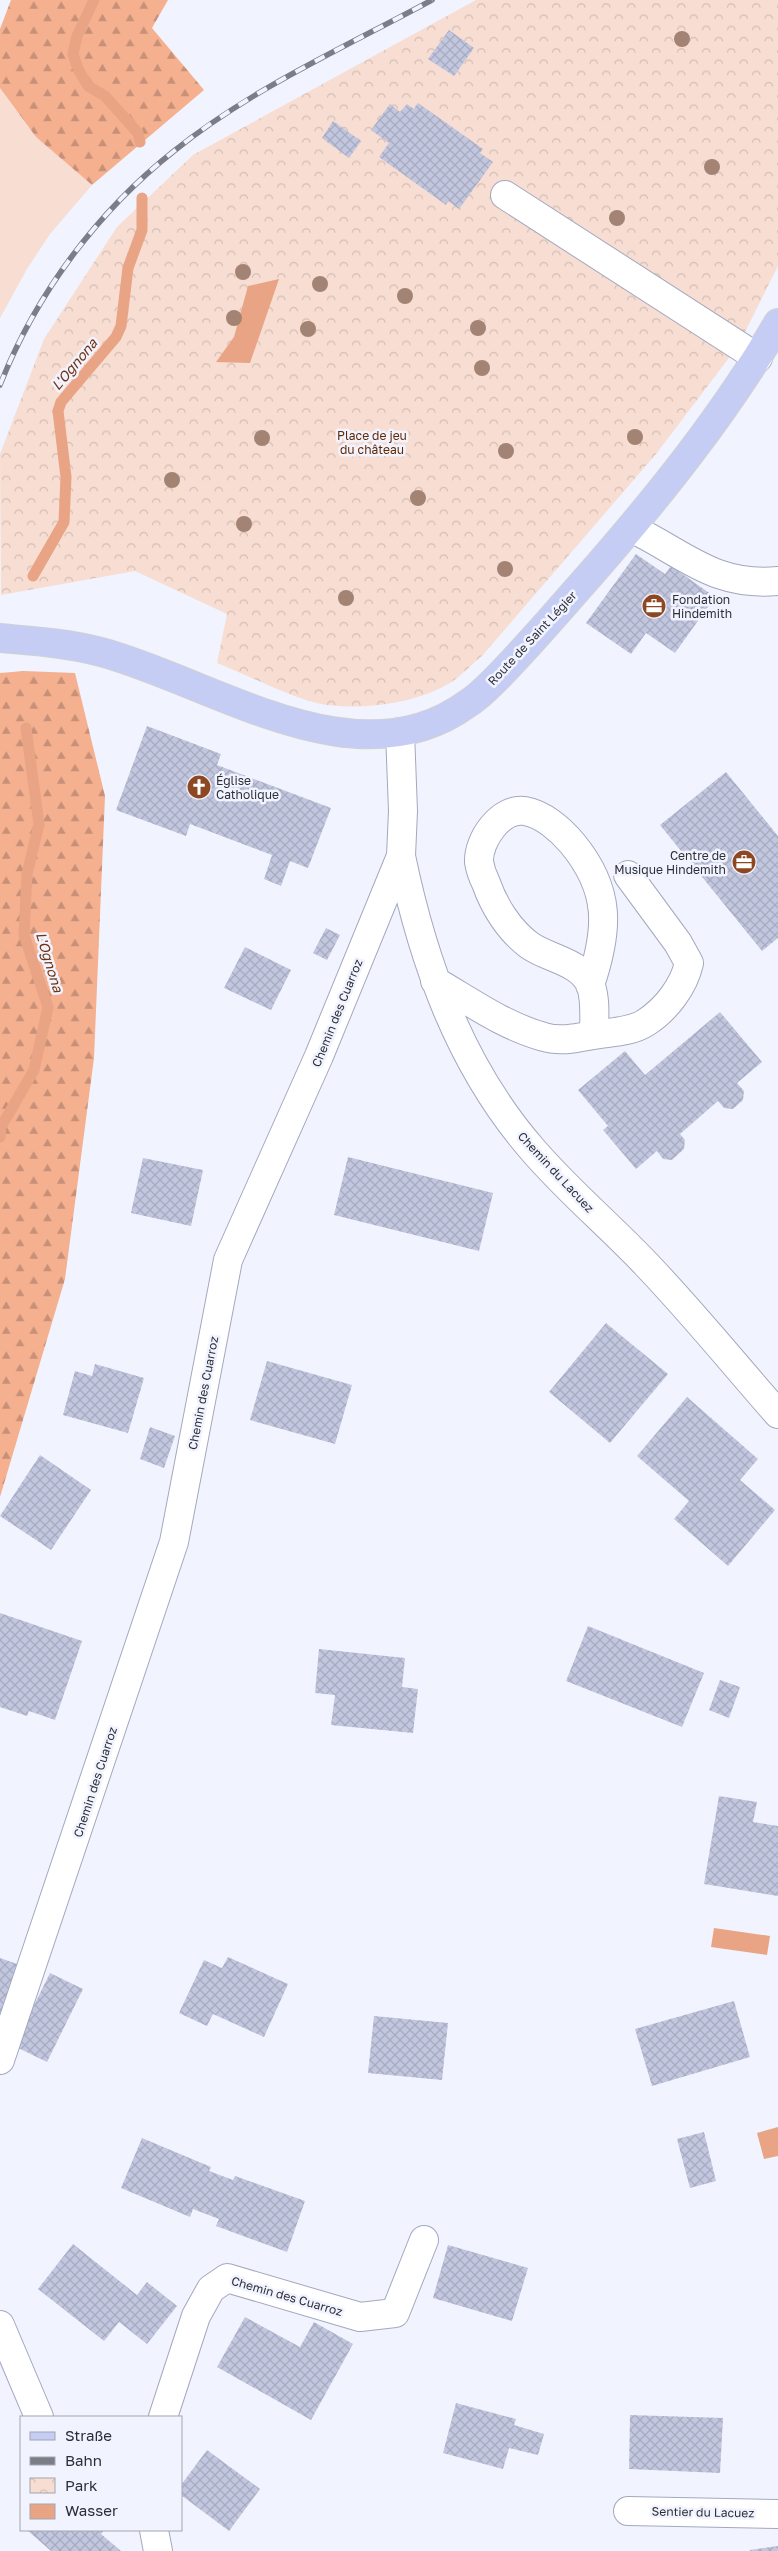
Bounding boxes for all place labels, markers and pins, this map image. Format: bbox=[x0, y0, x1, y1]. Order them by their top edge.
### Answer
place label: Fondation Hindemith bbox=[672, 592, 732, 621]
office icon: Fondation Hindemith bbox=[641, 593, 667, 619]
place label: Église Catholique bbox=[216, 773, 279, 802]
church icon: Église Catholique bbox=[186, 774, 212, 800]
place label: Centre de Musique Hindemith bbox=[614, 848, 726, 877]
office icon: Centre de Musique Hindemith bbox=[731, 849, 757, 875]

